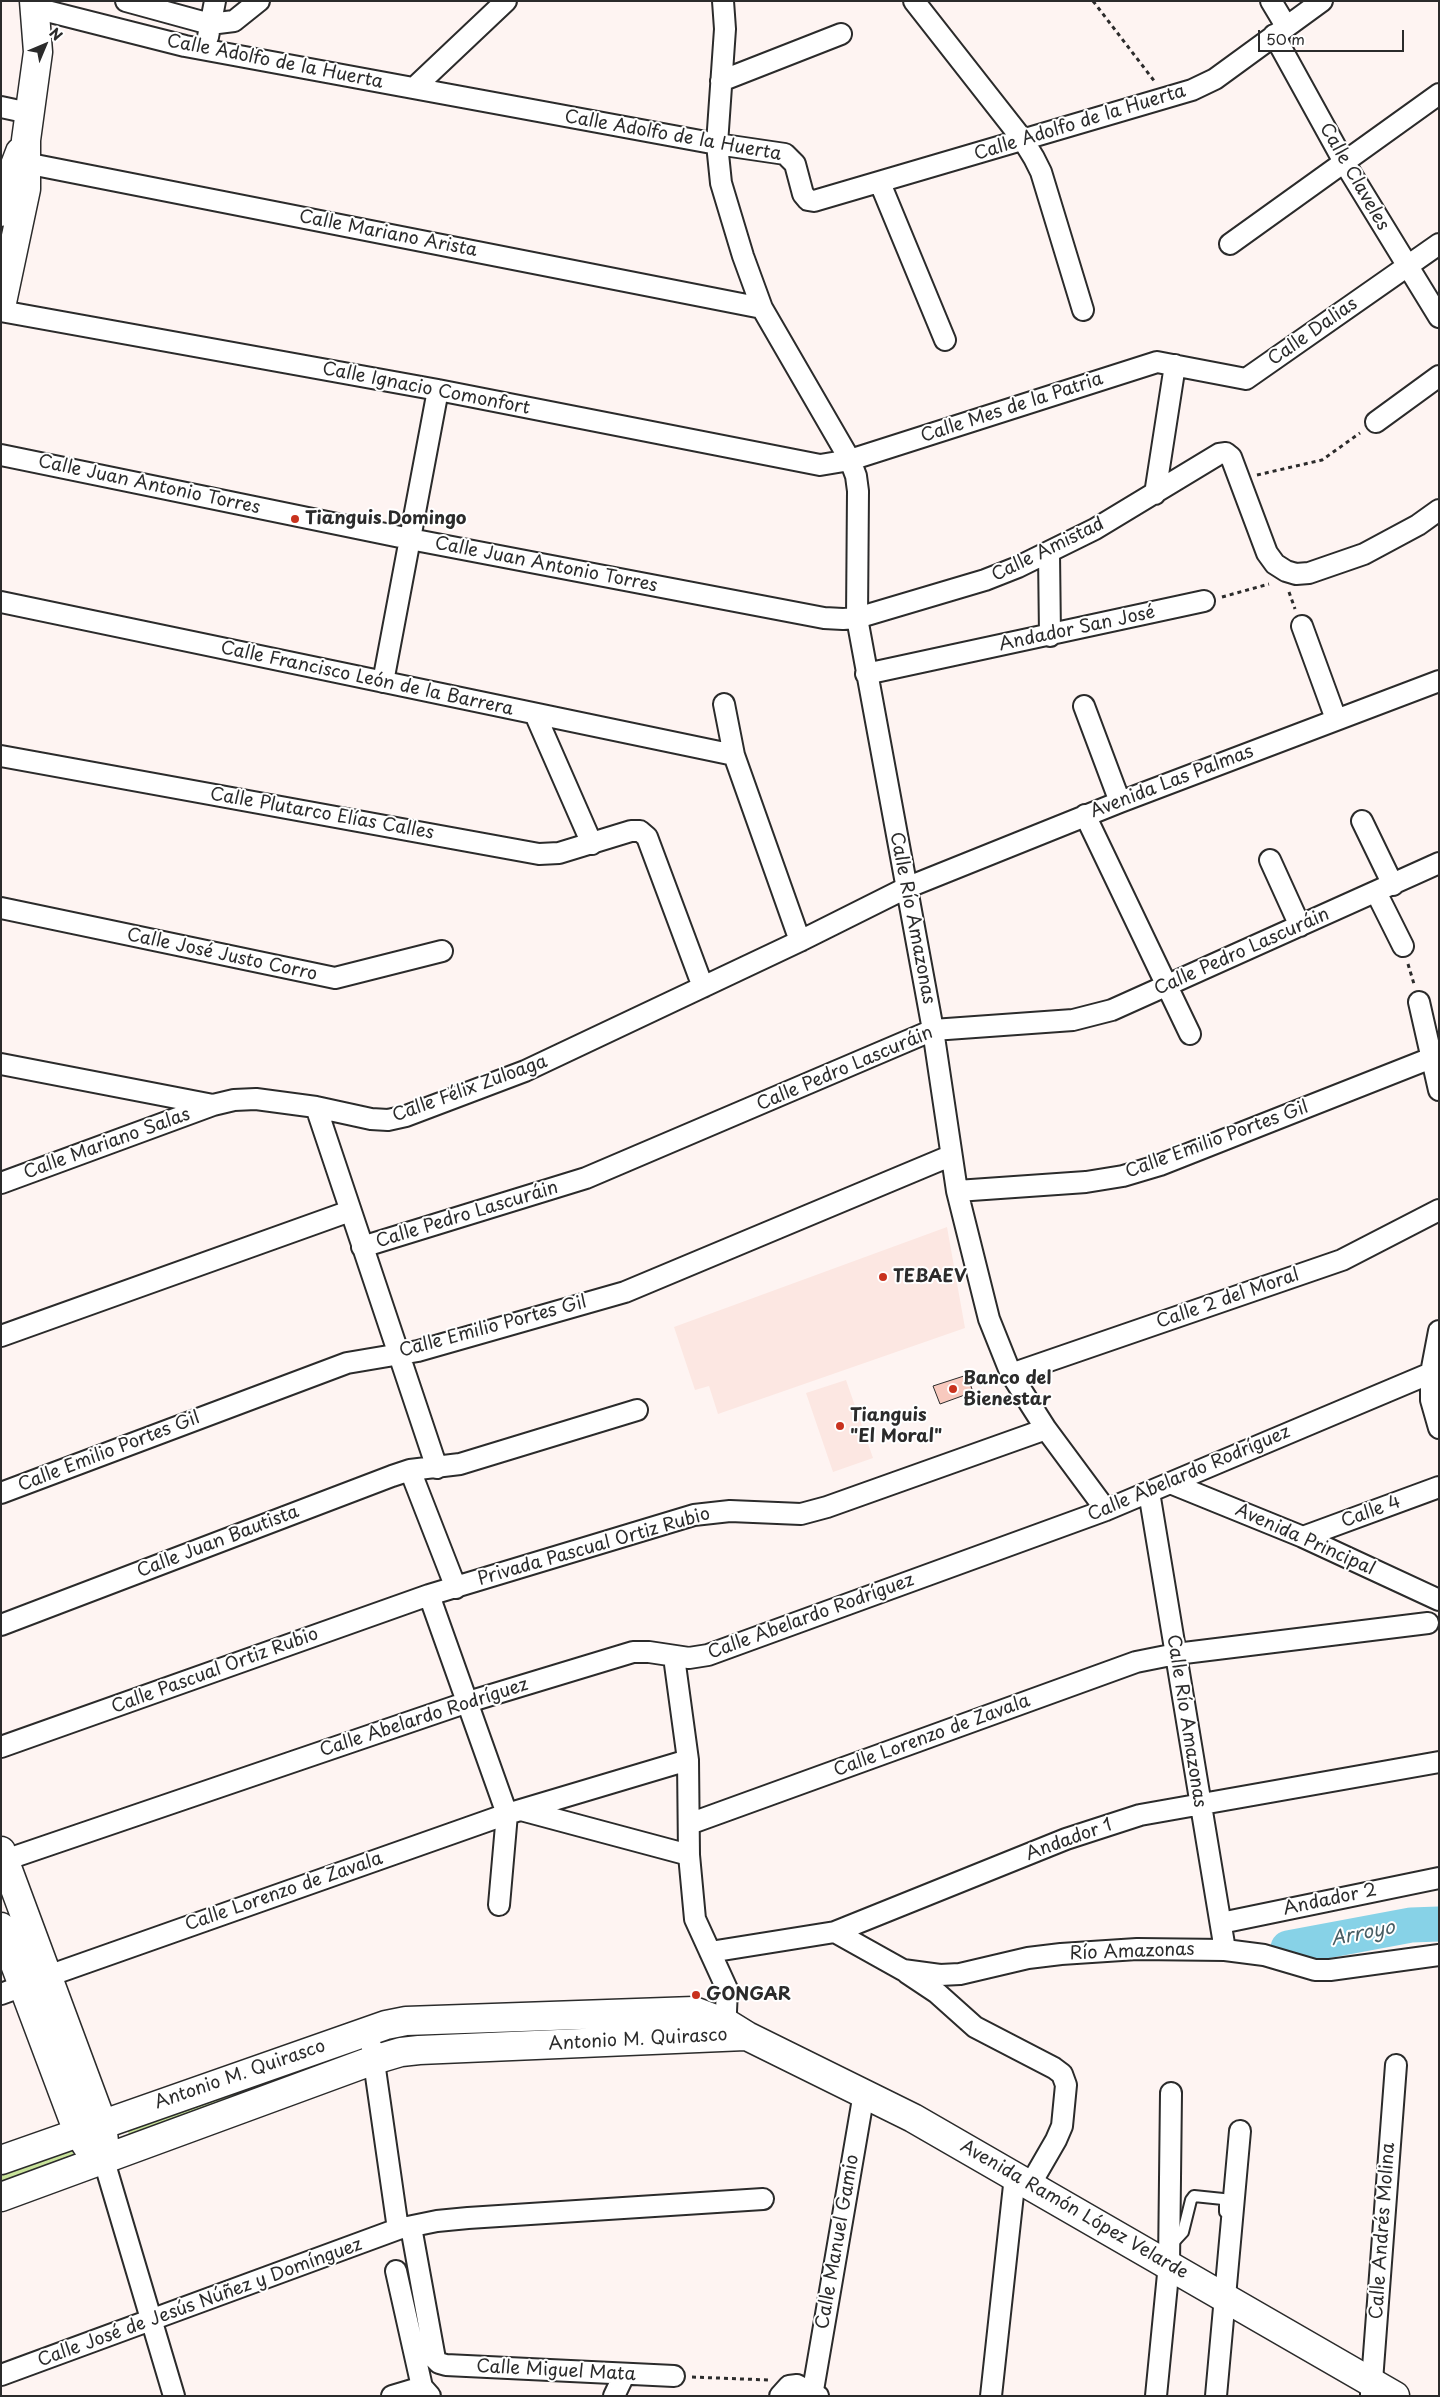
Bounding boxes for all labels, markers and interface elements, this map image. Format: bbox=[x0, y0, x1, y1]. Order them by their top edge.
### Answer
north arrow bbox=[20, 20, 70, 70]
scale bar bbox=[1260, 20, 1406, 52]
text: N bbox=[45, 23, 67, 45]
text: 50 m bbox=[1266, 27, 1305, 50]
street label: Calle Adolfo de la Huerta bbox=[165, 30, 385, 94]
street label: Calle Adolfo de la Huerta bbox=[972, 81, 1188, 165]
street label: Calle Adolfo de la Huerta bbox=[563, 106, 783, 166]
street label: Calle Claveles bbox=[1315, 119, 1393, 235]
street label: Calle Mariano Arista bbox=[297, 206, 479, 262]
street label: Calle Dalias bbox=[1264, 293, 1362, 371]
street label: Calle Ignacio Comonfort bbox=[320, 358, 532, 420]
street label: Calle Mes de la Patria bbox=[918, 368, 1106, 448]
street label: Calle Juan Antonio Torres bbox=[36, 451, 262, 519]
place label: Tianguis Domingo bbox=[305, 508, 467, 530]
marker: Tianguis Domingo bbox=[289, 513, 301, 525]
street label: Calle Amistad bbox=[988, 513, 1108, 587]
street label: Calle Juan Antonio Torres bbox=[433, 533, 659, 597]
street label: Andador San José bbox=[997, 602, 1157, 656]
street label: Calle Francisco León de la Barrera bbox=[219, 637, 515, 721]
street label: Avenida Las Palmas bbox=[1087, 741, 1257, 823]
street label: Calle Plutarco Elías Calles bbox=[208, 784, 436, 844]
street label: Calle Río Amazonas bbox=[885, 830, 939, 1006]
street label: Calle Pedro Lascuráin bbox=[1151, 904, 1333, 1000]
street label: Calle José Justo Corro bbox=[125, 924, 319, 986]
street label: Calle Pedro Lascuráin bbox=[754, 1022, 936, 1116]
street label: Calle Félix Zuloaga bbox=[390, 1051, 550, 1127]
street label: Calle Emilio Portes Gil bbox=[1123, 1097, 1311, 1183]
street label: Calle Mariano Salas bbox=[21, 1104, 193, 1184]
street label: Calle Pedro Lascuráin bbox=[373, 1177, 561, 1253]
street label: Calle 2 del Moral bbox=[1154, 1264, 1302, 1334]
place label: TEBAEV bbox=[893, 1266, 967, 1288]
marker: TEBAEV bbox=[877, 1271, 889, 1283]
street label: Calle Emilio Portes Gil bbox=[397, 1292, 589, 1362]
place label: Banco del Bienestar bbox=[963, 1368, 1051, 1410]
marker: Banco del Bienestar bbox=[947, 1383, 959, 1395]
place label: Tianguis "El Moral" bbox=[850, 1405, 942, 1448]
street label: Calle Emilio Portes Gil bbox=[15, 1407, 203, 1497]
marker: Tianguis "El Moral" bbox=[834, 1420, 846, 1432]
street label: Calle Abelardo Rodríguez bbox=[1085, 1422, 1293, 1526]
street label: Calle 4 bbox=[1338, 1491, 1404, 1533]
street label: Avenida Principal bbox=[1232, 1500, 1378, 1580]
street label: Calle Juan Bautista bbox=[134, 1501, 302, 1583]
street label: Privada Pascual Ortiz Rubio bbox=[475, 1503, 713, 1591]
street label: Calle Abelardo Rodríguez bbox=[705, 1570, 917, 1664]
street label: Calle Pascual Ortiz Rubio bbox=[109, 1623, 321, 1719]
street label: Calle Río Amazonas bbox=[1162, 1633, 1210, 1809]
street label: Calle Abelardo Rodríguez bbox=[317, 1674, 531, 1762]
street label: Calle Lorenzo de Zavala bbox=[831, 1690, 1033, 1782]
street label: Andador 1 bbox=[1023, 1814, 1115, 1866]
street label: Calle Lorenzo de Zavala bbox=[182, 1848, 386, 1936]
street label: Andador 2 bbox=[1281, 1880, 1379, 1920]
water label: Arroyo bbox=[1329, 1917, 1397, 1951]
street label: Río Amazonas bbox=[1069, 1939, 1195, 1965]
place label: GONGAR bbox=[706, 1984, 791, 2006]
marker: GONGAR bbox=[690, 1989, 702, 2001]
street label: Antonio M. Quirasco bbox=[548, 2025, 728, 2055]
street label: Antonio M. Quirasco bbox=[152, 2036, 328, 2114]
street label: Avenida Ramón López Velarde bbox=[956, 2136, 1192, 2284]
street label: Calle Andrés Molina bbox=[1366, 2142, 1400, 2320]
street label: Calle Manuel Gamio bbox=[812, 2153, 864, 2331]
street label: Calle José de Jesús Núñez y Domínguez bbox=[35, 2234, 365, 2372]
street label: Calle Miguel Mata bbox=[476, 2356, 636, 2386]

